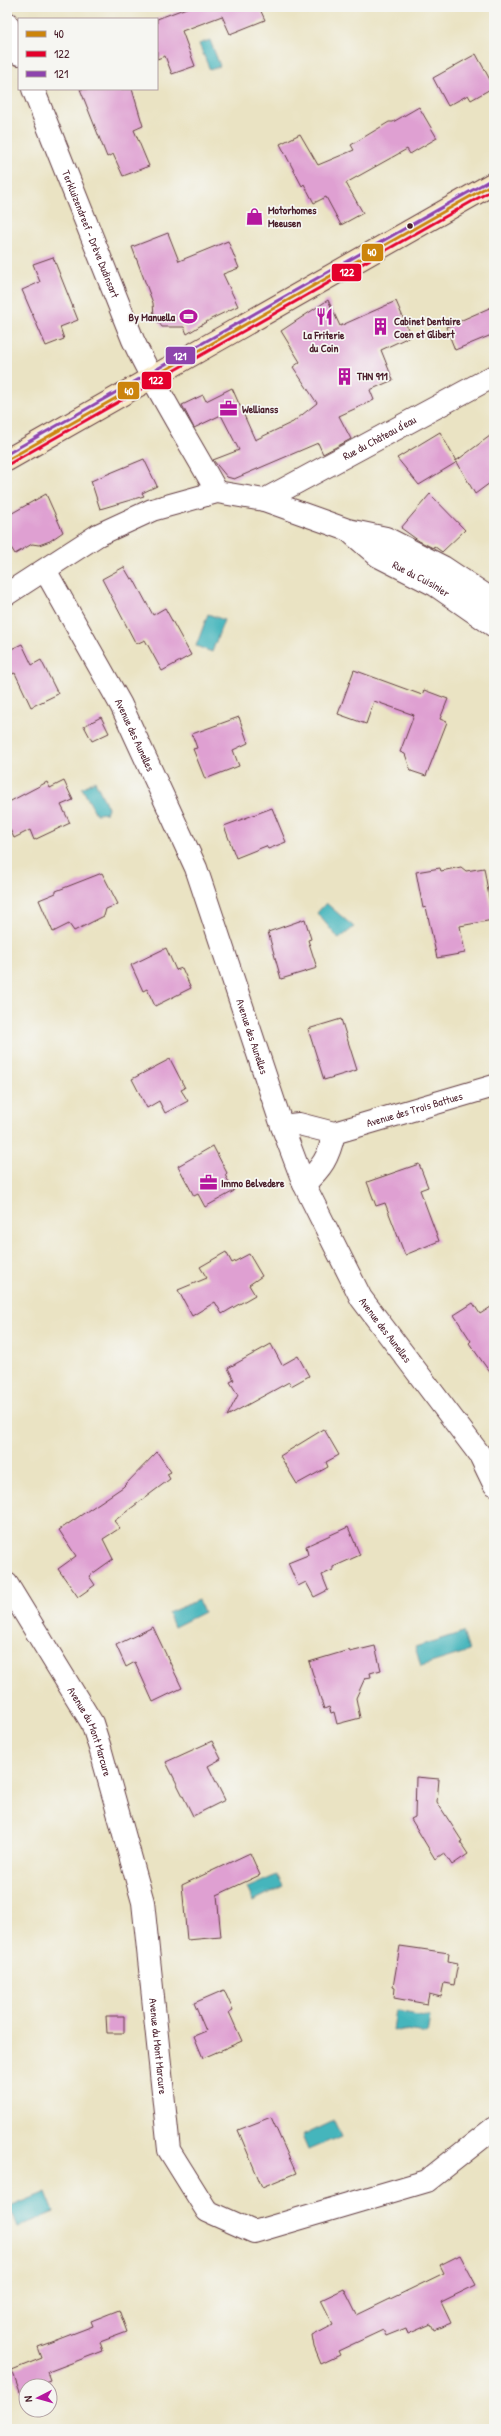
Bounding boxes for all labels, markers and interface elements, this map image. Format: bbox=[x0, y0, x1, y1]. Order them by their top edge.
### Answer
legend bbox=[18, 18, 158, 90]
text: 40 bbox=[54, 25, 64, 42]
text: 122 bbox=[54, 45, 70, 62]
text: 121 bbox=[54, 65, 68, 82]
street label: Terkluizendreef - Drève Dudinsart bbox=[59, 168, 123, 300]
place label: Motorhomes Meeusen bbox=[268, 203, 317, 230]
shop icon: Motorhomes Meeusen bbox=[245, 206, 265, 226]
unlabelled marker bbox=[405, 221, 415, 231]
line badge: 40 bbox=[361, 243, 384, 262]
text: 40 bbox=[367, 245, 377, 259]
line badge: 122 bbox=[331, 263, 362, 282]
text: 122 bbox=[340, 265, 355, 279]
sports icon: By Manuella bbox=[178, 307, 198, 327]
restaurant icon: La Friterie du Coin bbox=[314, 307, 334, 327]
place label: By Manuella bbox=[129, 310, 176, 325]
place label: Cabinet Dentaire Coen et Glibert bbox=[394, 314, 461, 341]
building icon: Cabinet Dentaire Coen et Glibert bbox=[371, 317, 391, 337]
place label: La Friterie du Coin bbox=[304, 328, 345, 355]
line badge: 121 bbox=[165, 346, 196, 365]
text: 121 bbox=[173, 349, 187, 363]
building icon: THN 911 bbox=[334, 366, 354, 386]
place label: THN 911 bbox=[356, 369, 388, 383]
line badge: 122 bbox=[141, 371, 172, 390]
text: 122 bbox=[149, 373, 164, 387]
line badge: 40 bbox=[117, 381, 140, 400]
text: 40 bbox=[124, 384, 134, 398]
office icon: Wellianss bbox=[219, 399, 239, 419]
place label: Wellianss bbox=[242, 402, 279, 416]
street label: Rue du Château d'eau bbox=[340, 412, 419, 463]
street label: Rue du Cuisinier bbox=[390, 558, 453, 601]
street label: Avenue des Aunelles bbox=[112, 696, 158, 774]
street label: Avenue des Aunelles bbox=[233, 997, 271, 1076]
street label: Avenue des Trois Battues bbox=[365, 1089, 464, 1130]
office icon: Immo Belvedere bbox=[198, 1173, 218, 1193]
place label: Immo Belvedere bbox=[221, 1176, 285, 1190]
street label: Avenue des Aunelles bbox=[356, 1295, 415, 1366]
street label: Avenue du Mont Marcure bbox=[65, 1684, 115, 1778]
street label: Avenue du Mont Marcure bbox=[146, 1997, 170, 2095]
north arrow bbox=[18, 2378, 58, 2418]
text: N bbox=[21, 2395, 35, 2403]

